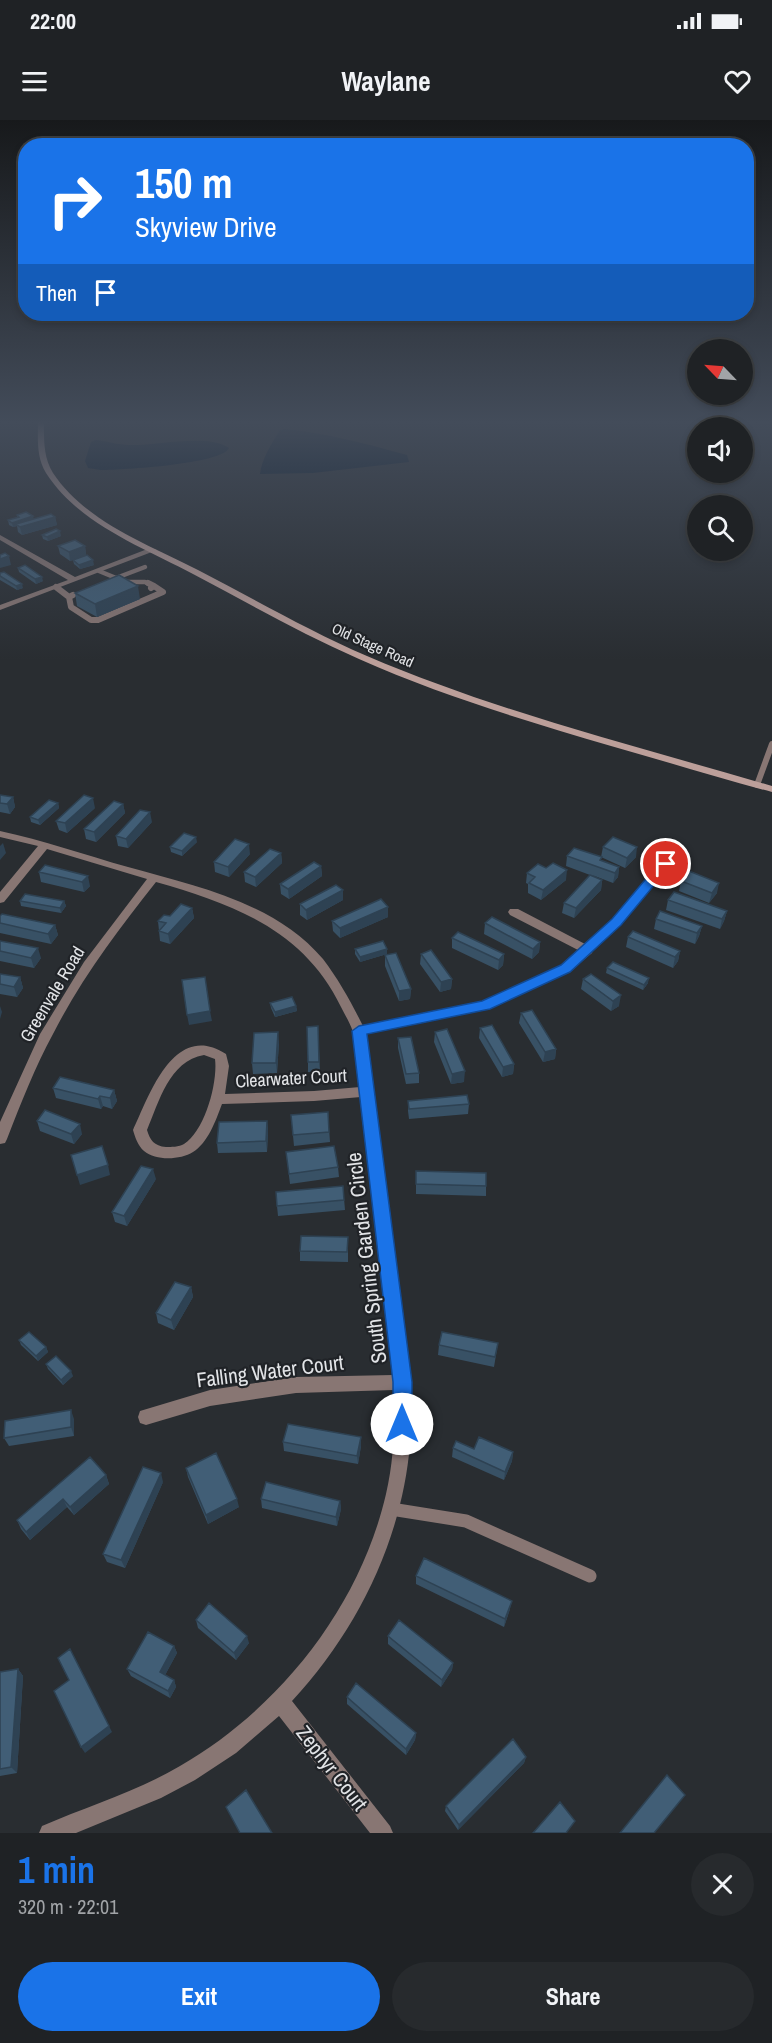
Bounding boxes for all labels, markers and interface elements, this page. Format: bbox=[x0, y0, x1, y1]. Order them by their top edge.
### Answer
text: 22:00 bbox=[30, 6, 76, 36]
text: Waylane bbox=[341, 63, 431, 99]
icon: menu bbox=[18, 65, 51, 98]
icon: heart bbox=[721, 65, 754, 98]
text: 150 m bbox=[135, 155, 233, 211]
icon: right bbox=[36, 162, 114, 240]
text: Skyview Drive bbox=[135, 209, 276, 245]
icon: arrive bbox=[89, 276, 122, 309]
text: Then bbox=[36, 278, 77, 308]
north arrow bbox=[687, 339, 753, 405]
map controls bbox=[687, 339, 753, 561]
button: sound bbox=[687, 417, 753, 483]
button: search bbox=[687, 495, 753, 561]
street label: Old Stage Road bbox=[329, 618, 417, 672]
pin bbox=[640, 838, 691, 889]
icon: arrive bbox=[649, 847, 682, 880]
street label: Greenvale Road bbox=[14, 941, 90, 1047]
street label: Clearwater Court bbox=[235, 1063, 347, 1093]
street label: South Spring Garden Circle bbox=[339, 1151, 393, 1365]
street label: Falling Water Court bbox=[195, 1348, 345, 1394]
position arrow bbox=[370, 1392, 434, 1456]
street label: Zephyr Court bbox=[290, 1719, 374, 1817]
text: 1 min bbox=[18, 1846, 95, 1894]
button: close bbox=[691, 1853, 754, 1916]
text: 320 m · 22:01 bbox=[18, 1893, 118, 1920]
button: Exit bbox=[18, 1962, 380, 2031]
button: Share bbox=[392, 1962, 754, 2031]

